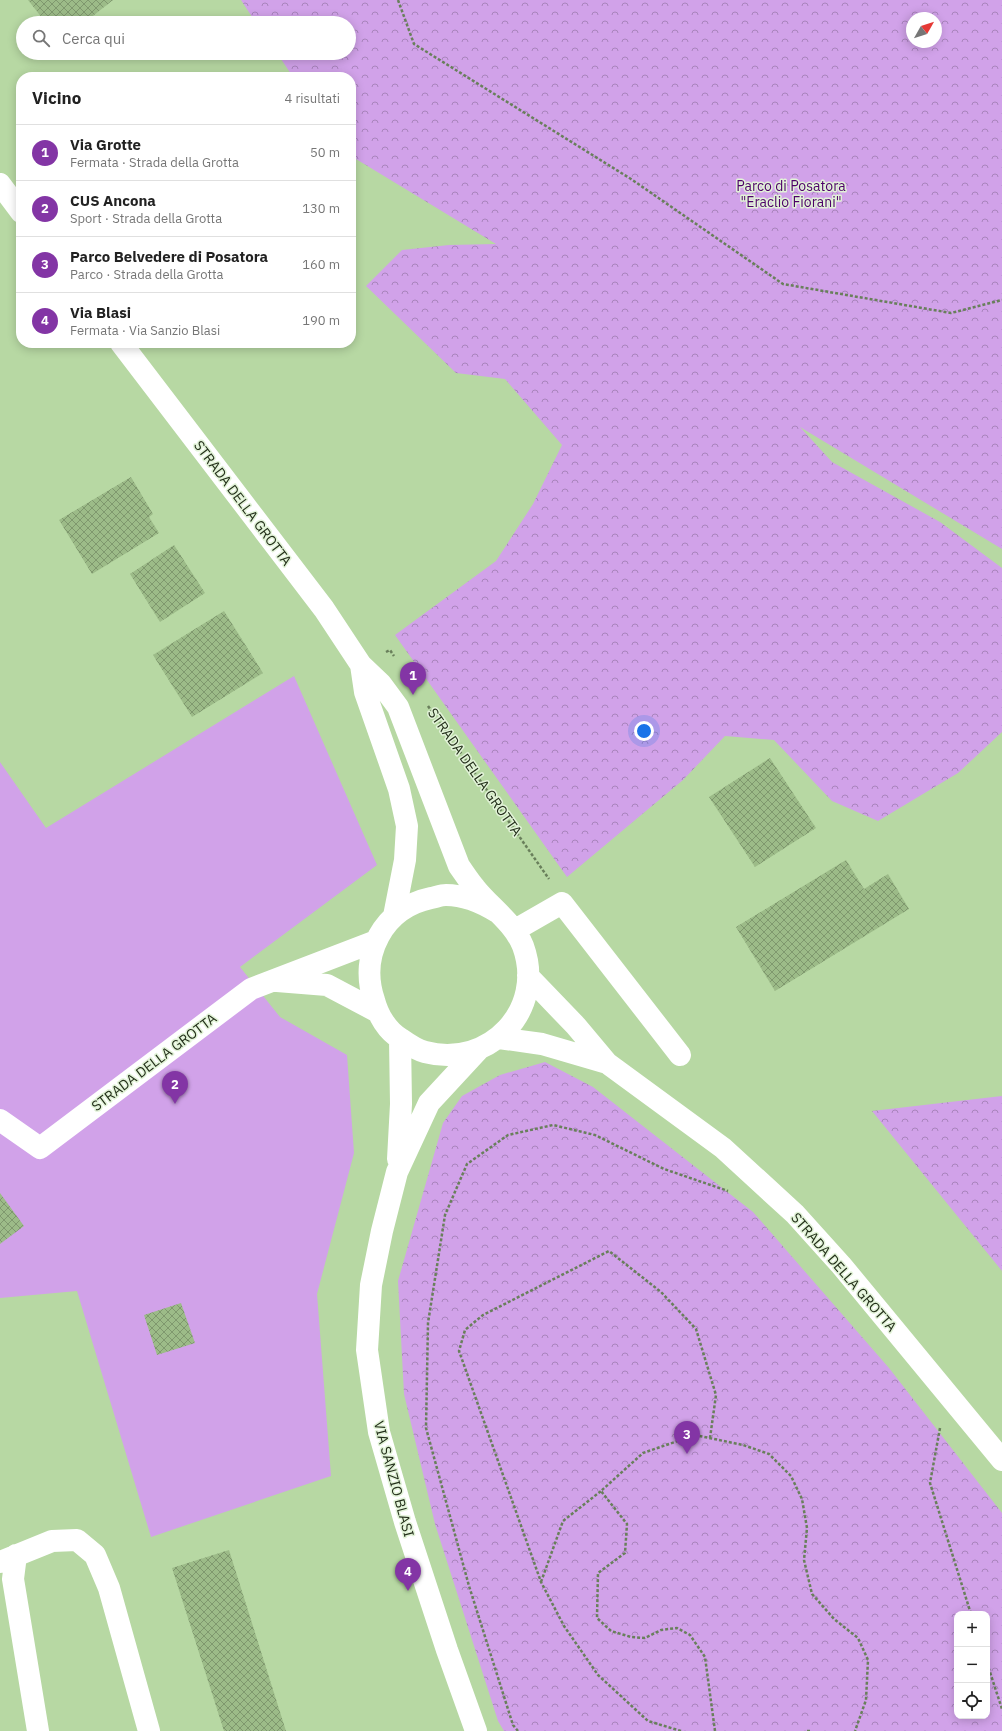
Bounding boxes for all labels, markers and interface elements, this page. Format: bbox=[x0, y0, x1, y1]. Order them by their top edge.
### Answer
north arrow bbox=[906, 12, 942, 48]
search box bbox=[16, 16, 356, 60]
icon: search bbox=[30, 27, 52, 49]
text: Cerca qui bbox=[62, 29, 125, 48]
text: Vicino bbox=[32, 87, 81, 109]
text: 4 risultati bbox=[285, 90, 340, 107]
text: Via Grotte bbox=[70, 135, 141, 154]
text: 1 bbox=[41, 144, 49, 161]
text: 50 m bbox=[310, 144, 340, 161]
text: Fermata · Strada della Grotta bbox=[70, 154, 239, 171]
park label: Parco di Posatora "Eraclio Fiorani" bbox=[736, 177, 846, 211]
text: CUS Ancona bbox=[70, 191, 156, 210]
text: 2 bbox=[41, 200, 49, 217]
text: 130 m bbox=[302, 200, 340, 217]
text: Sport · Strada della Grotta bbox=[70, 210, 222, 227]
text: Parco Belvedere di Posatora bbox=[70, 247, 268, 266]
text: 3 bbox=[41, 256, 49, 273]
text: 160 m bbox=[302, 256, 340, 273]
text: Parco · Strada della Grotta bbox=[70, 266, 224, 283]
text: Via Blasi bbox=[70, 303, 131, 322]
text: 4 bbox=[41, 312, 49, 329]
text: 190 m bbox=[302, 312, 340, 329]
text: Fermata · Via Sanzio Blasi bbox=[70, 322, 220, 339]
street label: STRADA DELLA GROTTA bbox=[190, 437, 296, 569]
pin: 1 bbox=[400, 662, 426, 695]
street label: STRADA DELLA GROTTA bbox=[424, 705, 526, 839]
your location bbox=[634, 721, 654, 741]
street label: STRADA DELLA GROTTA bbox=[88, 1009, 220, 1115]
pin: 2 bbox=[162, 1071, 188, 1104]
street label: STRADA DELLA GROTTA bbox=[787, 1209, 901, 1335]
street label: VIA SANZIO BLASI bbox=[370, 1419, 418, 1539]
pin: 3 bbox=[674, 1421, 700, 1454]
pin: 4 bbox=[395, 1558, 421, 1591]
map controls bbox=[954, 1611, 990, 1719]
button: + bbox=[954, 1611, 990, 1647]
button: − bbox=[954, 1647, 990, 1683]
button: locate bbox=[954, 1683, 990, 1719]

